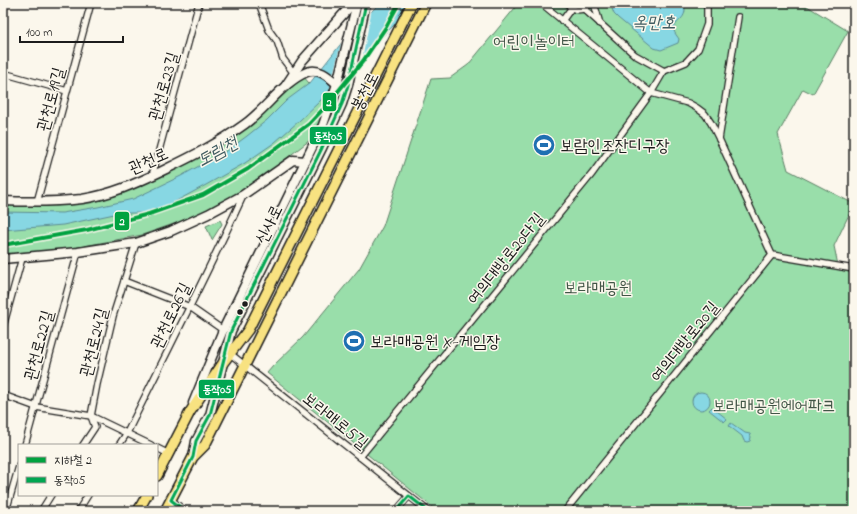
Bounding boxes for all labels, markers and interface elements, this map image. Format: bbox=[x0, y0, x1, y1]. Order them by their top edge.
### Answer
water label: 옥만호 bbox=[632, 11, 676, 37]
scale bar bbox=[20, 18, 123, 44]
text: 100 m bbox=[26, 24, 53, 42]
park label: 어린이놀이터 bbox=[493, 30, 575, 55]
street label: 관천로23길 bbox=[143, 49, 186, 124]
street label: 관천로19길 bbox=[31, 64, 72, 134]
street label: 봉천로 bbox=[345, 68, 386, 116]
line badge: 2 bbox=[322, 92, 337, 112]
text: 2 bbox=[325, 95, 332, 111]
line badge: 동작05 bbox=[309, 126, 347, 145]
text: 동작05 bbox=[314, 129, 343, 145]
water label: 도림천 bbox=[193, 130, 245, 175]
sports icon: 보람인조잔디구장 bbox=[531, 132, 557, 158]
place label: 보람인조잔디구장 bbox=[560, 134, 670, 159]
street label: 관천로 bbox=[125, 142, 172, 181]
street label: 신사로 bbox=[249, 201, 290, 249]
street label: 여의대방로20다길 bbox=[461, 207, 551, 310]
line badge: 2 bbox=[114, 211, 130, 231]
text: 2 bbox=[118, 214, 125, 230]
park label: 보라매공원 bbox=[564, 276, 632, 301]
street label: 관천로26길 bbox=[145, 278, 198, 353]
street label: 여의대방로20길 bbox=[645, 296, 726, 388]
unlabelled marker bbox=[240, 299, 250, 309]
street label: 관천로24길 bbox=[74, 305, 115, 379]
street label: 관천로22길 bbox=[18, 307, 61, 383]
unlabelled marker bbox=[235, 307, 245, 317]
sports icon: 보라매공원 X-게임장 bbox=[341, 328, 367, 354]
place label: 보라매공원 X-게임장 bbox=[370, 330, 500, 355]
line badge: 동작05 bbox=[198, 379, 235, 399]
text: 동작05 bbox=[203, 382, 232, 398]
street label: 보라매로5길 bbox=[297, 387, 374, 456]
park label: 보라매공원에어파크 bbox=[712, 394, 836, 419]
legend bbox=[18, 444, 158, 496]
text: 지하철 2 bbox=[54, 452, 92, 470]
text: 동작05 bbox=[54, 472, 85, 490]

